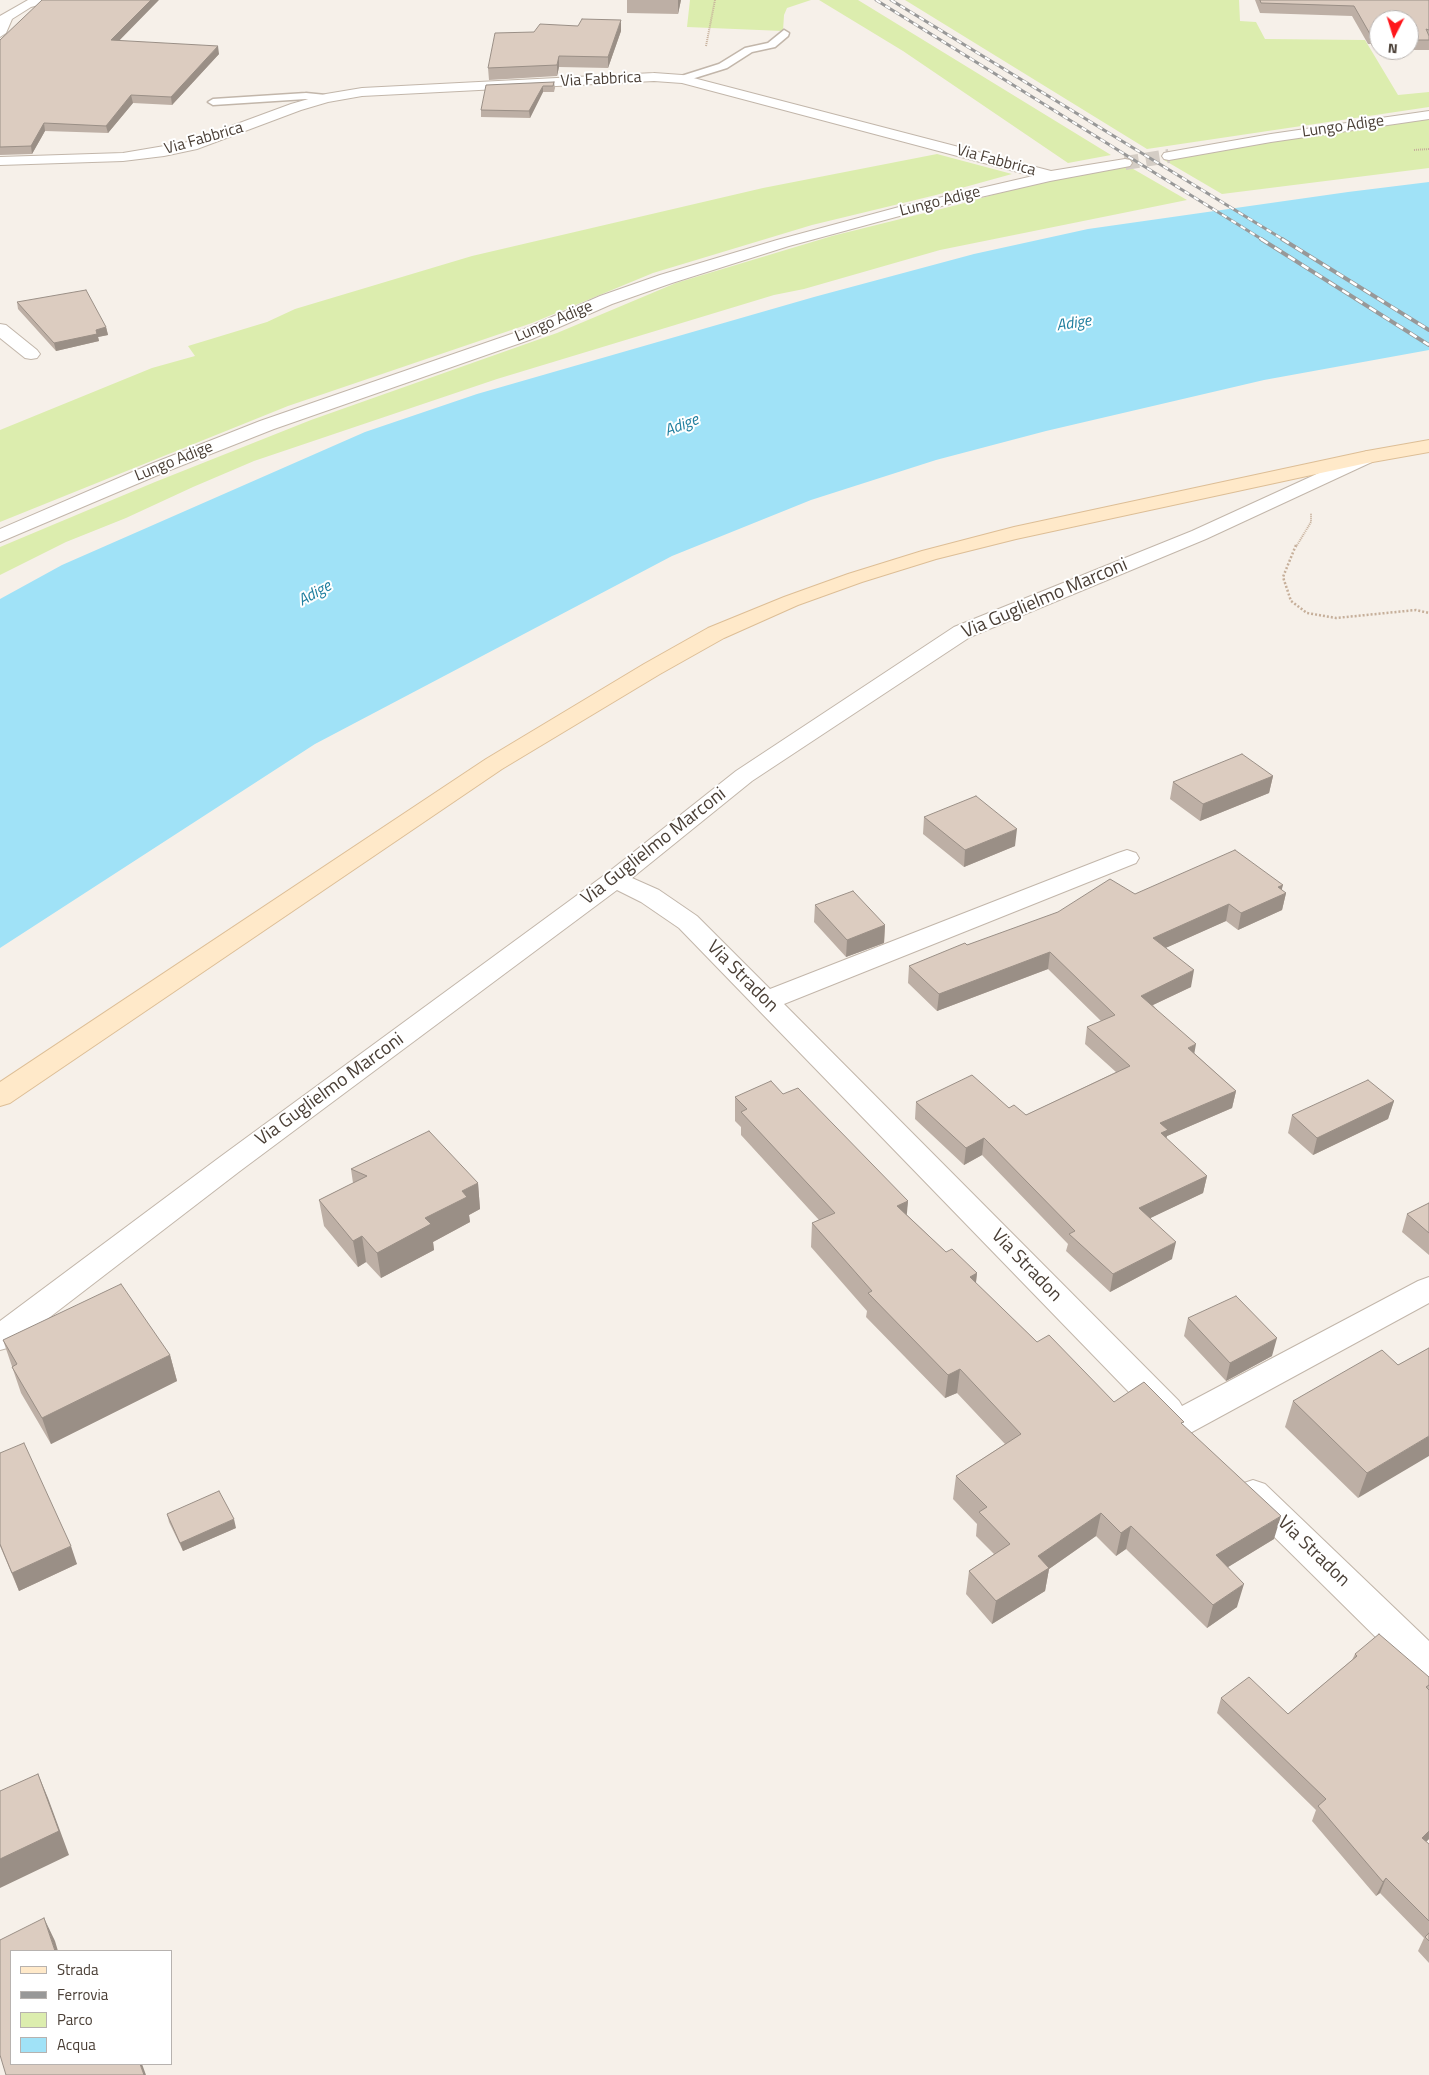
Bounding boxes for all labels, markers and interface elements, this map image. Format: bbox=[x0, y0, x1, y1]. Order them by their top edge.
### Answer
north arrow bbox=[1369, 10, 1419, 60]
text: N bbox=[1387, 39, 1398, 60]
street label: Via Fabbrica bbox=[560, 68, 642, 92]
street label: Lungo Adige bbox=[1301, 112, 1385, 142]
street label: Via Fabbrica bbox=[162, 119, 246, 159]
street label: Via Fabbrica bbox=[954, 141, 1038, 181]
street label: Lungo Adige bbox=[898, 183, 982, 221]
street label: Lungo Adige bbox=[512, 297, 596, 347]
water label: Adige bbox=[1055, 312, 1093, 336]
water label: Adige bbox=[662, 411, 702, 441]
street label: Lungo Adige bbox=[132, 438, 216, 486]
street label: Via Guglielmo Marconi bbox=[959, 554, 1131, 644]
water label: Adige bbox=[295, 577, 335, 611]
street label: Via Guglielmo Marconi bbox=[577, 783, 731, 911]
street label: Via Stradon bbox=[701, 936, 783, 1018]
street label: Via Guglielmo Marconi bbox=[251, 1029, 409, 1151]
street label: Via Stradon bbox=[986, 1225, 1066, 1307]
street label: Via Stradon bbox=[1272, 1512, 1354, 1592]
legend bbox=[10, 1950, 172, 2065]
text: Strada bbox=[57, 1958, 98, 1981]
text: Ferrovia bbox=[57, 1983, 108, 2006]
text: Parco bbox=[57, 2008, 93, 2031]
text: Acqua bbox=[57, 2033, 96, 2056]

